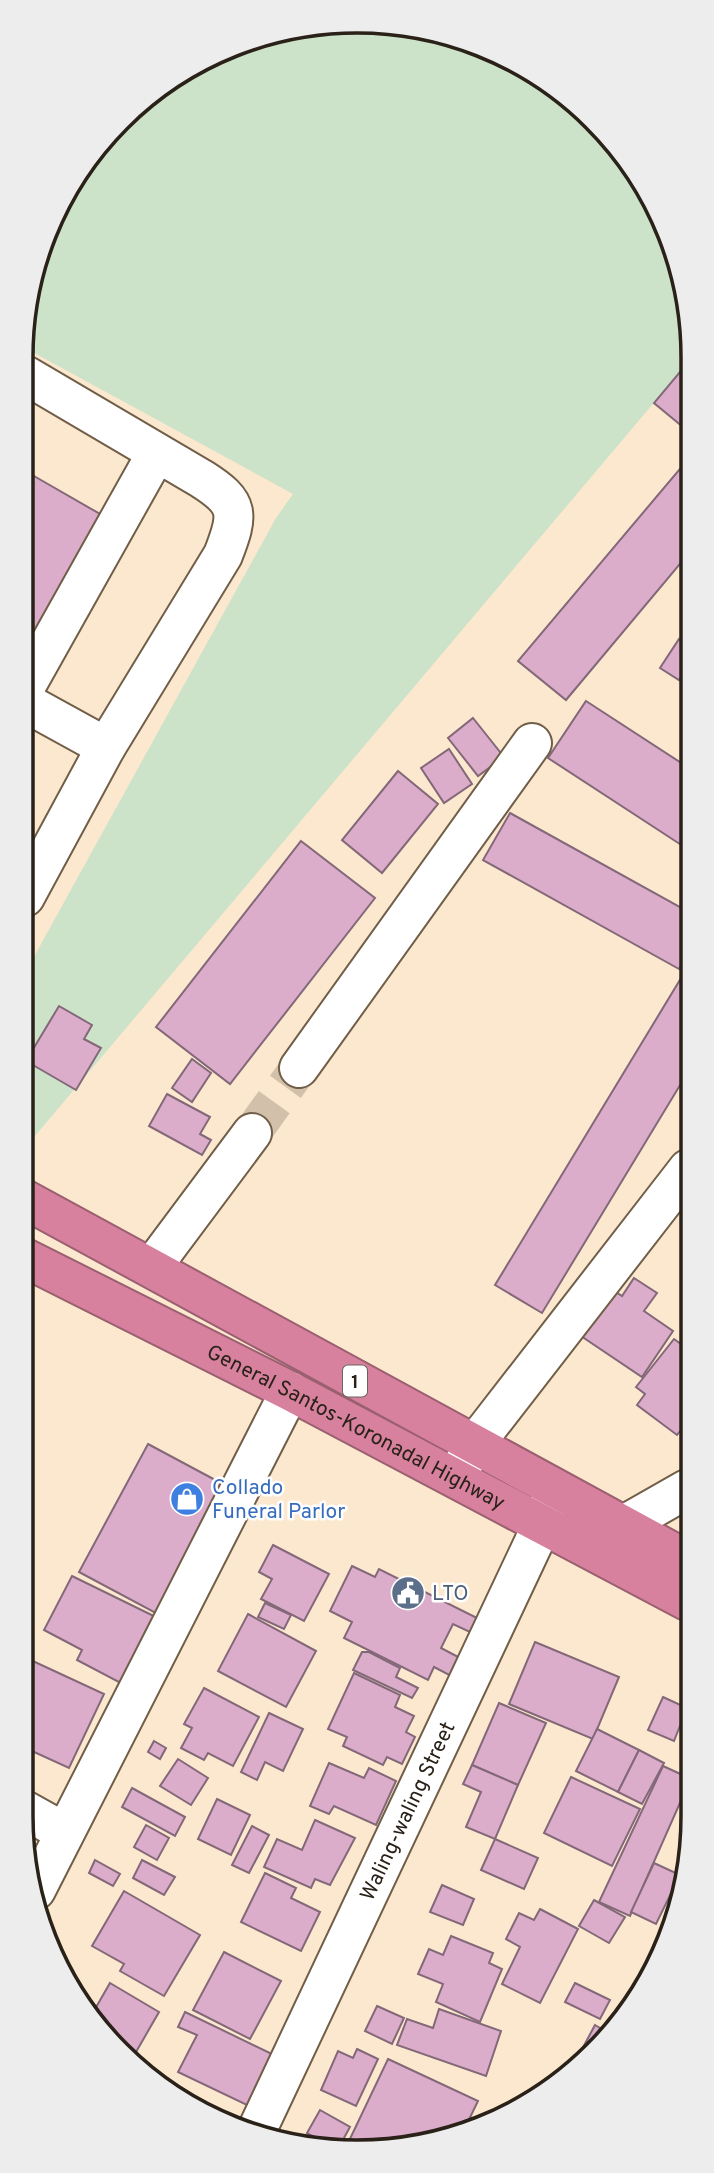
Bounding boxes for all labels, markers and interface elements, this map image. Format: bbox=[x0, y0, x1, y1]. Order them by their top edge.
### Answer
street label: General Santos-Koronadal Highway bbox=[202, 1339, 509, 1517]
road number: 1 bbox=[343, 1366, 367, 1396]
place label: Collado Funeral Parlor bbox=[212, 1475, 345, 1526]
shop icon: Collado Funeral Parlor bbox=[168, 1480, 206, 1518]
public building icon: LTO bbox=[389, 1574, 427, 1612]
place label: LTO bbox=[432, 1581, 469, 1608]
street label: Waling-waling Street bbox=[355, 1718, 462, 1905]

